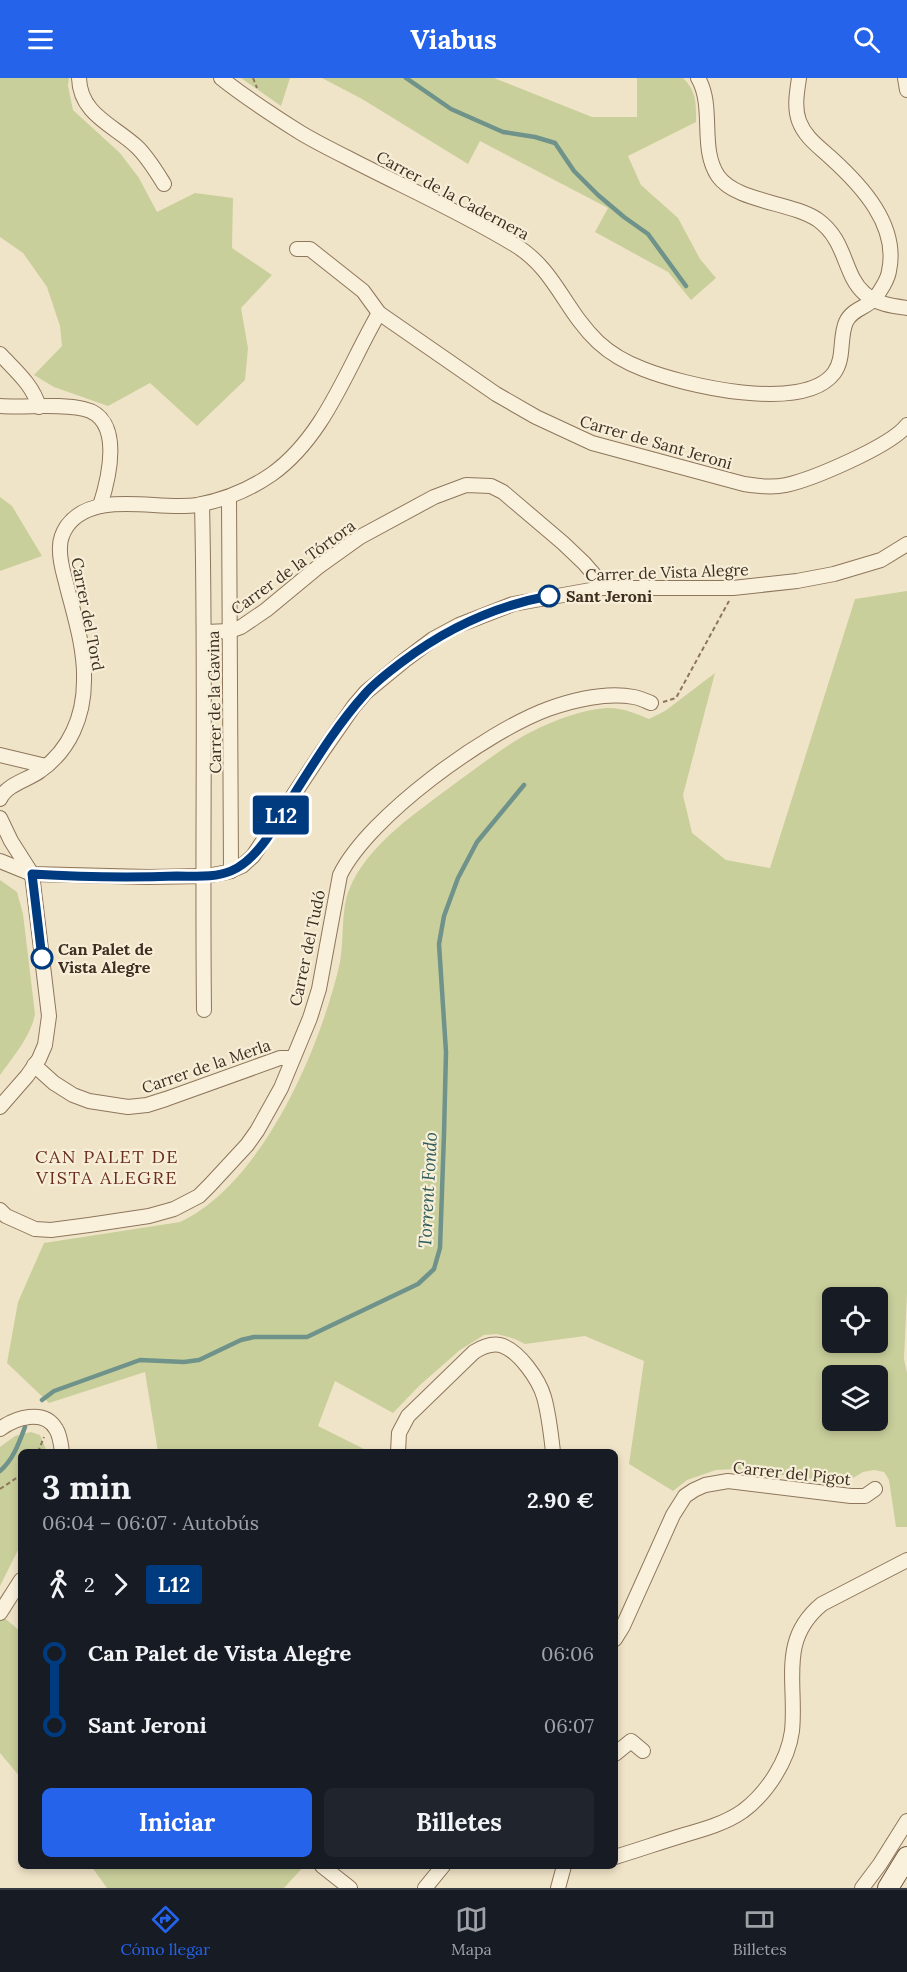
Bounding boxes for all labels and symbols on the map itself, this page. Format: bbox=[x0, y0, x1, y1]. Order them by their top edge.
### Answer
street label: Carrer de la Cadernera bbox=[373, 146, 533, 244]
street label: Carrer de Sant Jeroni bbox=[578, 411, 734, 473]
street label: Carrer de la Tórtora bbox=[227, 515, 359, 619]
street label: Carrer del Tord bbox=[67, 556, 109, 673]
street label: Carrer de Vista Alegre bbox=[585, 559, 749, 585]
marker: Sant Jeroni bbox=[538, 585, 560, 607]
place label: Sant Jeroni bbox=[566, 586, 652, 606]
street label: Carrer de la Gavina bbox=[203, 630, 225, 774]
line badge: L12 bbox=[246, 796, 316, 834]
street label: Carrer del Tudó bbox=[285, 888, 329, 1008]
place label: Can Palet de Vista Alegre bbox=[58, 939, 153, 977]
marker: Can Palet de Vista Alegre bbox=[31, 947, 53, 969]
street label: Carrer de la Merla bbox=[139, 1035, 273, 1097]
water label: Torrent Fondo bbox=[413, 1131, 442, 1249]
district label: CAN PALET DE VISTA ALEGRE bbox=[35, 1145, 179, 1189]
street label: Carrer del Pigot bbox=[732, 1457, 853, 1489]

